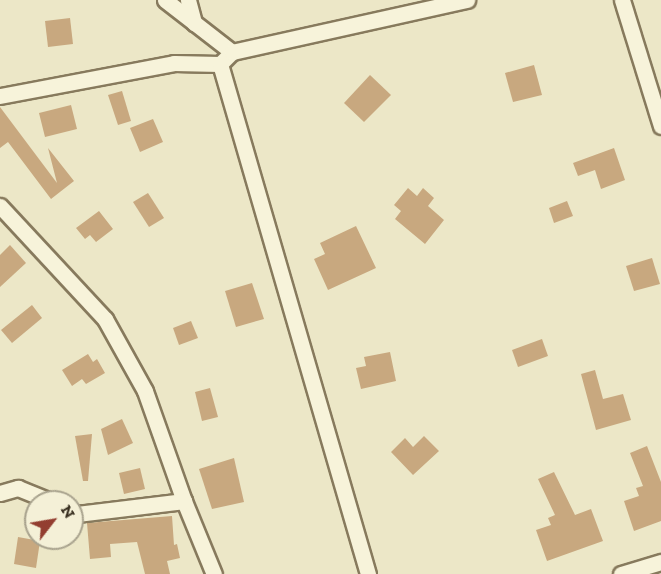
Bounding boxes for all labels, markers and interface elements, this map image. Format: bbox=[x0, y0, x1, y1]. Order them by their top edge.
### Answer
north arrow bbox=[24, 490, 84, 550]
text: N bbox=[57, 501, 79, 522]

